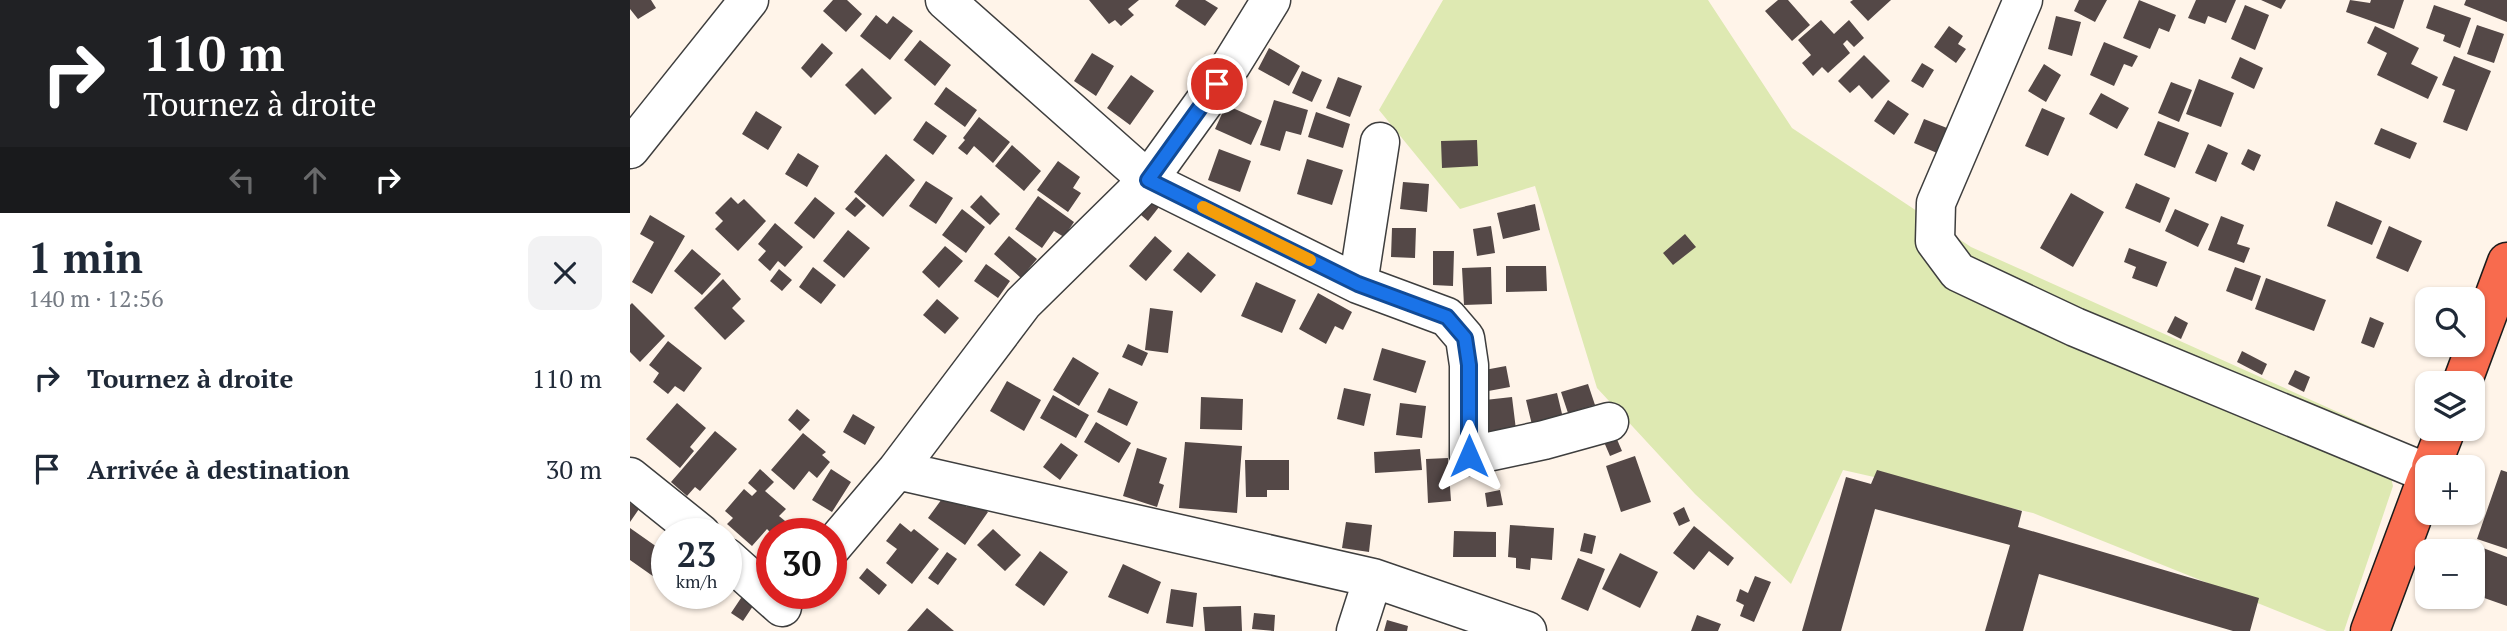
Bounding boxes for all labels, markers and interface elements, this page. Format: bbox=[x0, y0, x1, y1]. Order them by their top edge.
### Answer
text: 110 m bbox=[143, 20, 285, 85]
icon: right bbox=[28, 28, 119, 119]
pin bbox=[1187, 54, 1247, 114]
icon: arrive bbox=[1198, 65, 1236, 103]
text: Tournez à droite bbox=[143, 83, 377, 125]
icon: left bbox=[223, 161, 261, 199]
icon: ahead bbox=[296, 161, 334, 199]
icon: right bbox=[369, 161, 407, 199]
text: 1 min bbox=[28, 229, 143, 285]
button: close bbox=[528, 236, 602, 310]
text: 140 m · 12:56 bbox=[28, 283, 163, 314]
map controls bbox=[2415, 287, 2485, 609]
button: search bbox=[2415, 287, 2485, 357]
icon: right bbox=[28, 359, 66, 397]
text: Tournez à droite bbox=[87, 361, 293, 395]
text: 110 m bbox=[532, 361, 602, 395]
button: layers bbox=[2415, 371, 2485, 441]
position arrow bbox=[1432, 419, 1506, 493]
icon: arrive bbox=[28, 450, 66, 488]
text: Arrivée à destination bbox=[87, 452, 350, 486]
text: 30 m bbox=[546, 452, 602, 486]
button: + bbox=[2415, 455, 2485, 525]
speed limit sign: 30 bbox=[756, 518, 847, 609]
text: 23 bbox=[677, 531, 716, 577]
button: − bbox=[2415, 539, 2485, 609]
text: km/h bbox=[676, 569, 717, 593]

